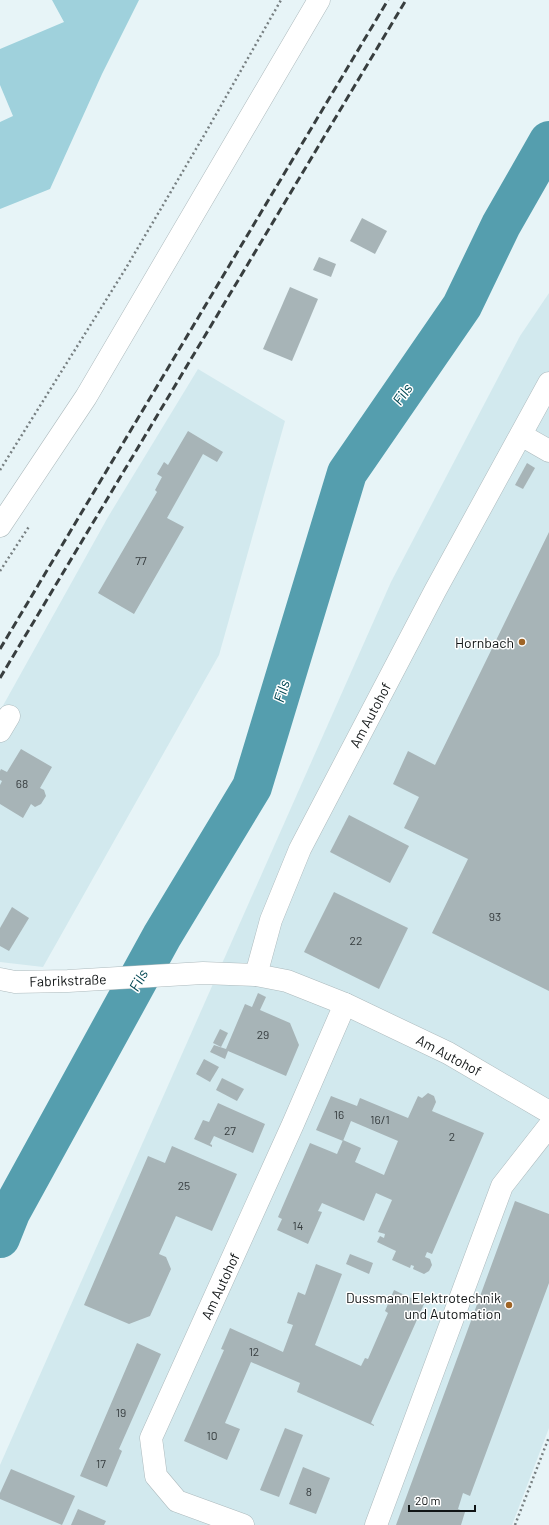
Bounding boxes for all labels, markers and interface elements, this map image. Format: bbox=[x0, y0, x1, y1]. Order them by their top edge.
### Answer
water label: Fils bbox=[388, 380, 416, 408]
house number: 77 bbox=[135, 553, 147, 567]
place label: Hornbach bbox=[455, 634, 514, 651]
marker: Hornbach bbox=[517, 637, 527, 647]
water label: Fils bbox=[269, 678, 293, 704]
street label: Am Autohof bbox=[346, 679, 394, 751]
house number: 68 bbox=[16, 776, 28, 790]
house number: 93 bbox=[489, 909, 501, 923]
house number: 22 bbox=[350, 933, 362, 947]
water label: Fils bbox=[125, 966, 151, 994]
street label: Fabrikstraße bbox=[29, 970, 107, 990]
house number: 29 bbox=[257, 1027, 269, 1041]
street label: Am Autohof bbox=[413, 1031, 485, 1079]
house number: 16 bbox=[334, 1107, 344, 1121]
house number: 16/1 bbox=[370, 1112, 390, 1126]
house number: 27 bbox=[224, 1123, 236, 1137]
house number: 2 bbox=[449, 1129, 455, 1143]
house number: 25 bbox=[178, 1178, 190, 1192]
house number: 14 bbox=[293, 1218, 303, 1232]
street label: Am Autohof bbox=[197, 1250, 243, 1322]
place label: Dussmann Elektrotechnik und Automation bbox=[346, 1289, 501, 1322]
marker: Dussmann Elektrotechnik und Automation bbox=[504, 1300, 514, 1310]
house number: 12 bbox=[249, 1344, 259, 1358]
house number: 19 bbox=[116, 1405, 126, 1419]
house number: 10 bbox=[207, 1428, 217, 1442]
house number: 17 bbox=[96, 1456, 106, 1470]
house number: 8 bbox=[306, 1484, 312, 1498]
scale bar bbox=[409, 1487, 475, 1513]
text: 20 m bbox=[415, 1493, 441, 1507]

